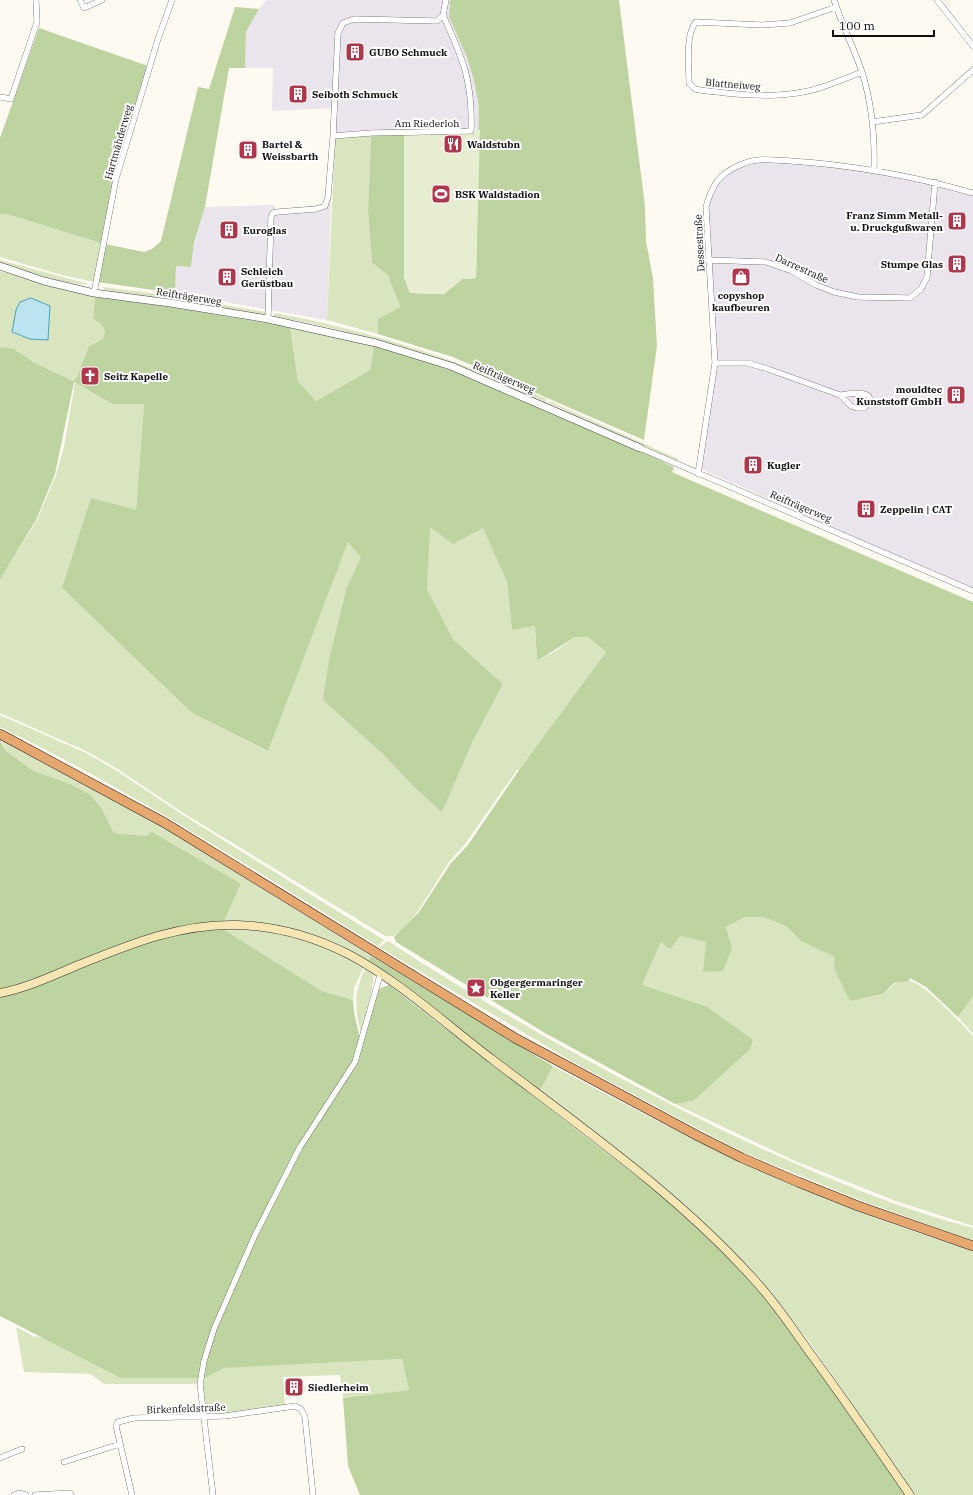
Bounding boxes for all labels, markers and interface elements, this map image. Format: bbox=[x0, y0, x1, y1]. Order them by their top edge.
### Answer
scale bar bbox=[833, 12, 934, 38]
text: 100 m bbox=[839, 18, 875, 33]
building icon: GUBO Schmuck bbox=[344, 41, 366, 63]
place label: GUBO Schmuck bbox=[369, 46, 448, 59]
street label: Blattneiweg bbox=[705, 76, 762, 93]
building icon: Seiboth Schmuck bbox=[287, 83, 309, 105]
place label: Seiboth Schmuck bbox=[312, 88, 399, 101]
street label: Hartmähderweg bbox=[102, 103, 136, 181]
street label: Am Riederloh bbox=[395, 117, 459, 130]
restaurant icon: Waldstubn bbox=[442, 133, 464, 155]
place label: Bartel & Weissbarth bbox=[262, 138, 319, 163]
place label: Waldstubn bbox=[467, 138, 521, 151]
building icon: Bartel & Weissbarth bbox=[237, 139, 259, 161]
sports icon: BSK Waldstadion bbox=[430, 183, 452, 205]
place label: BSK Waldstadion bbox=[455, 188, 540, 201]
place label: Franz Simm Metall- u. Druckgußwaren bbox=[846, 209, 943, 234]
building icon: Franz Simm Metall- u. Druckgußwaren bbox=[946, 210, 968, 232]
street label: Dessestraße bbox=[692, 214, 707, 272]
building icon: Euroglas bbox=[218, 219, 240, 241]
place label: Euroglas bbox=[243, 224, 287, 237]
street label: Darrestraße bbox=[773, 251, 830, 286]
building icon: Stumpe Glas bbox=[946, 253, 968, 275]
place label: Stumpe Glas bbox=[881, 258, 943, 271]
place label: Schleich Gerüstbau bbox=[241, 265, 294, 290]
building icon: Schleich Gerüstbau bbox=[216, 266, 238, 288]
shop icon: copyshop kaufbeuren bbox=[730, 266, 752, 288]
street label: Reifträgerweg bbox=[155, 285, 223, 308]
place label: copyshop kaufbeuren bbox=[712, 289, 770, 314]
street label: Reifträgerweg bbox=[471, 359, 537, 397]
church icon: Seitz Kapelle bbox=[79, 365, 101, 387]
place label: Seitz Kapelle bbox=[104, 370, 168, 383]
place label: mouldtec Kunststoff GmbH bbox=[856, 383, 943, 408]
building icon: mouldtec Kunststoff GmbH bbox=[945, 384, 967, 406]
building icon: Kugler bbox=[742, 454, 764, 476]
place label: Kugler bbox=[767, 459, 801, 472]
street label: Reifträgerweg bbox=[768, 488, 834, 526]
building icon: Zeppelin | CAT bbox=[855, 498, 877, 520]
place label: Zeppelin | CAT bbox=[880, 503, 952, 516]
place label: Obgergermaringer Keller bbox=[490, 976, 583, 1001]
place icon: Obgergermaringer Keller bbox=[465, 977, 487, 999]
building icon: Siedlerheim bbox=[283, 1376, 305, 1398]
place label: Siedlerheim bbox=[308, 1381, 369, 1394]
street label: Birkenfeldstraße bbox=[146, 1401, 226, 1416]

